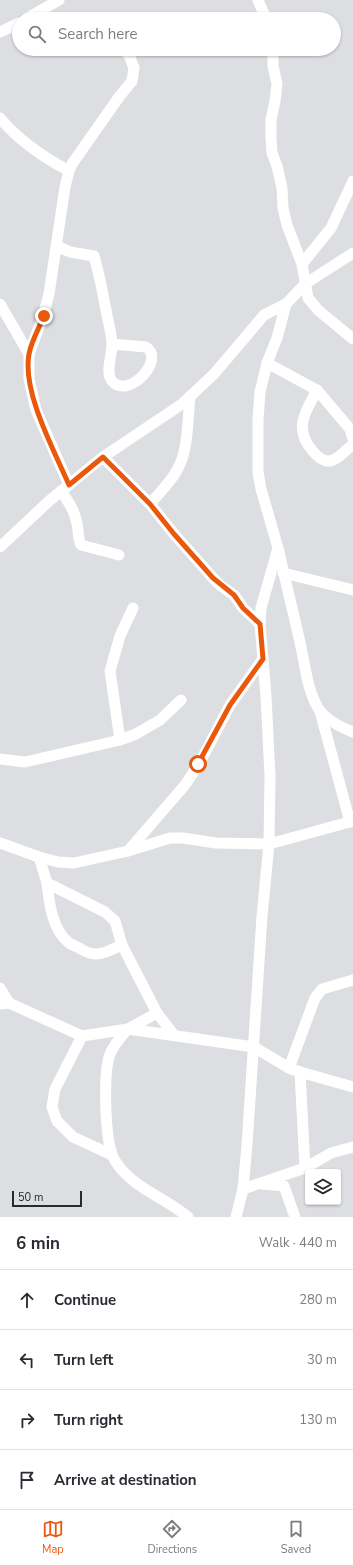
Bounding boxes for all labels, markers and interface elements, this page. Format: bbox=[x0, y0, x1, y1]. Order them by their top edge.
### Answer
search box bbox=[12, 12, 341, 56]
icon: search bbox=[26, 23, 48, 45]
text: Search here bbox=[58, 24, 138, 44]
route end bbox=[35, 307, 53, 325]
route start bbox=[189, 755, 207, 773]
map controls bbox=[305, 1169, 341, 1205]
button: layers bbox=[305, 1169, 341, 1205]
scale bar bbox=[12, 1189, 82, 1208]
text: 50 m bbox=[18, 1190, 43, 1205]
text: 6 min bbox=[16, 1232, 60, 1255]
text: Walk · 440 m bbox=[259, 1234, 337, 1252]
icon: ahead bbox=[16, 1289, 38, 1311]
text: Continue bbox=[54, 1290, 116, 1310]
text: 280 m bbox=[299, 1291, 337, 1309]
icon: left bbox=[16, 1349, 38, 1371]
text: Turn left bbox=[54, 1350, 113, 1370]
text: 30 m bbox=[307, 1351, 337, 1369]
icon: right bbox=[16, 1409, 38, 1431]
text: Turn right bbox=[54, 1410, 123, 1430]
text: 130 m bbox=[299, 1411, 337, 1429]
icon: arrive bbox=[16, 1469, 38, 1491]
text: Arrive at destination bbox=[54, 1470, 197, 1490]
tab: Map bbox=[42, 1518, 64, 1557]
tab: Directions bbox=[148, 1518, 197, 1557]
tab: Saved bbox=[281, 1518, 311, 1557]

